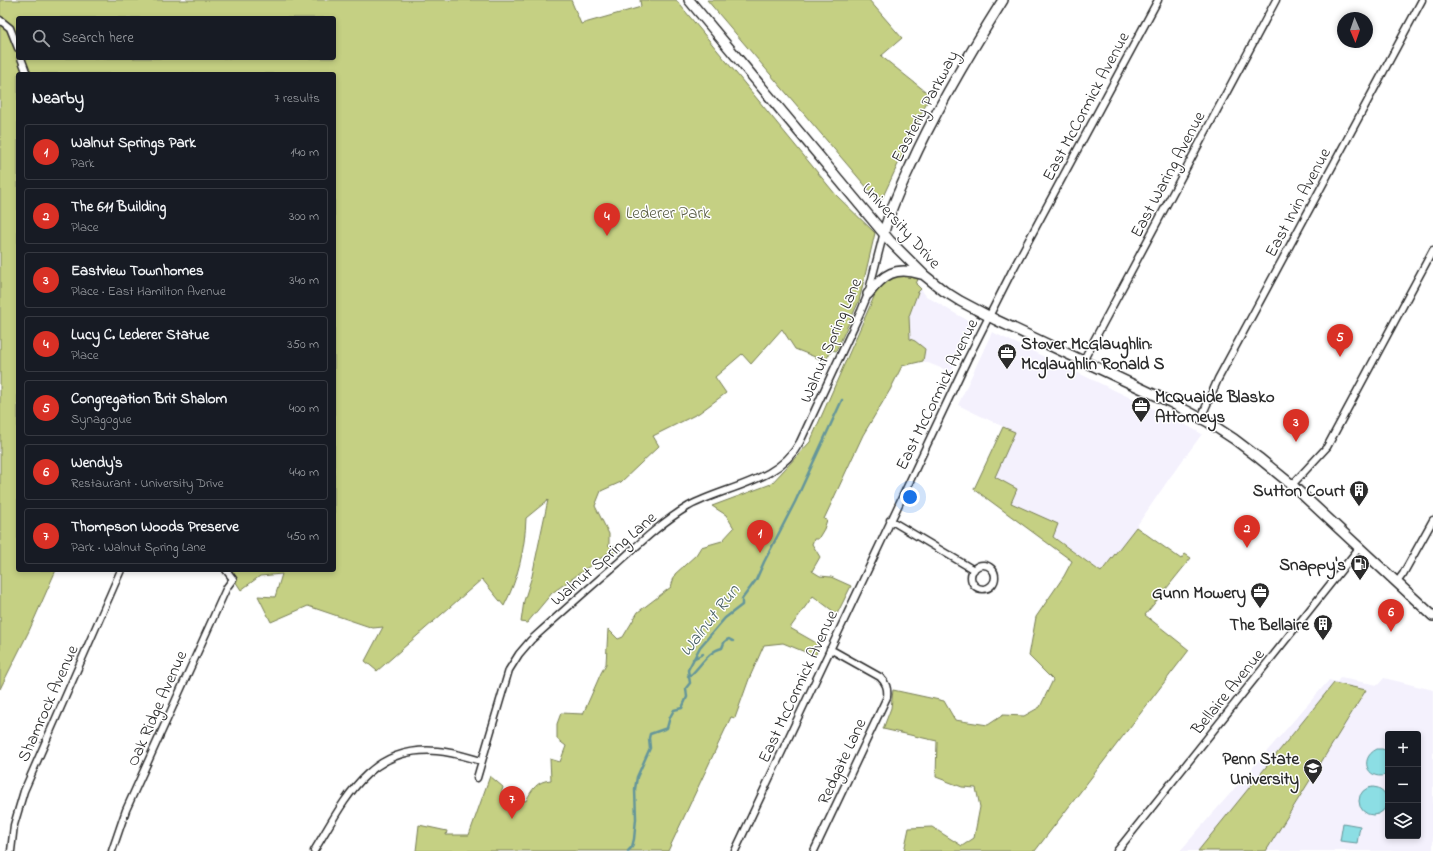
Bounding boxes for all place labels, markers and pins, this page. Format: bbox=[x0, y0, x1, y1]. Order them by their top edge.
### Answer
pin: 4 bbox=[594, 203, 620, 236]
pin: 5 bbox=[1327, 324, 1353, 357]
place label: Stover McGlaughlin: Mcglaughlin Ronald S bbox=[1021, 332, 1165, 379]
office icon: Stover McGlaughlin: Mcglaughlin Ronald S bbox=[996, 342, 1018, 370]
place label: McQuaide Blasko Attorneys bbox=[1155, 385, 1275, 432]
office icon: McQuaide Blasko Attorneys bbox=[1130, 395, 1152, 423]
pin: 3 bbox=[1283, 409, 1309, 442]
place label: Sutton Court bbox=[1253, 479, 1345, 504]
building icon: Sutton Court bbox=[1348, 479, 1370, 507]
pin: 2 bbox=[1234, 515, 1260, 548]
pin: 1 bbox=[747, 520, 773, 553]
place label: Snappy's bbox=[1279, 553, 1346, 580]
fuel station icon: Snappy's bbox=[1349, 553, 1371, 581]
place label: Gunn Mowery bbox=[1152, 581, 1247, 608]
office icon: Gunn Mowery bbox=[1249, 581, 1271, 609]
pin: 6 bbox=[1378, 599, 1404, 632]
place label: The Bellaire bbox=[1229, 613, 1310, 638]
building icon: The Bellaire bbox=[1312, 613, 1334, 641]
place label: Penn State University bbox=[1222, 747, 1300, 794]
school or university icon: Penn State University bbox=[1302, 757, 1324, 785]
pin: 7 bbox=[499, 786, 525, 819]

